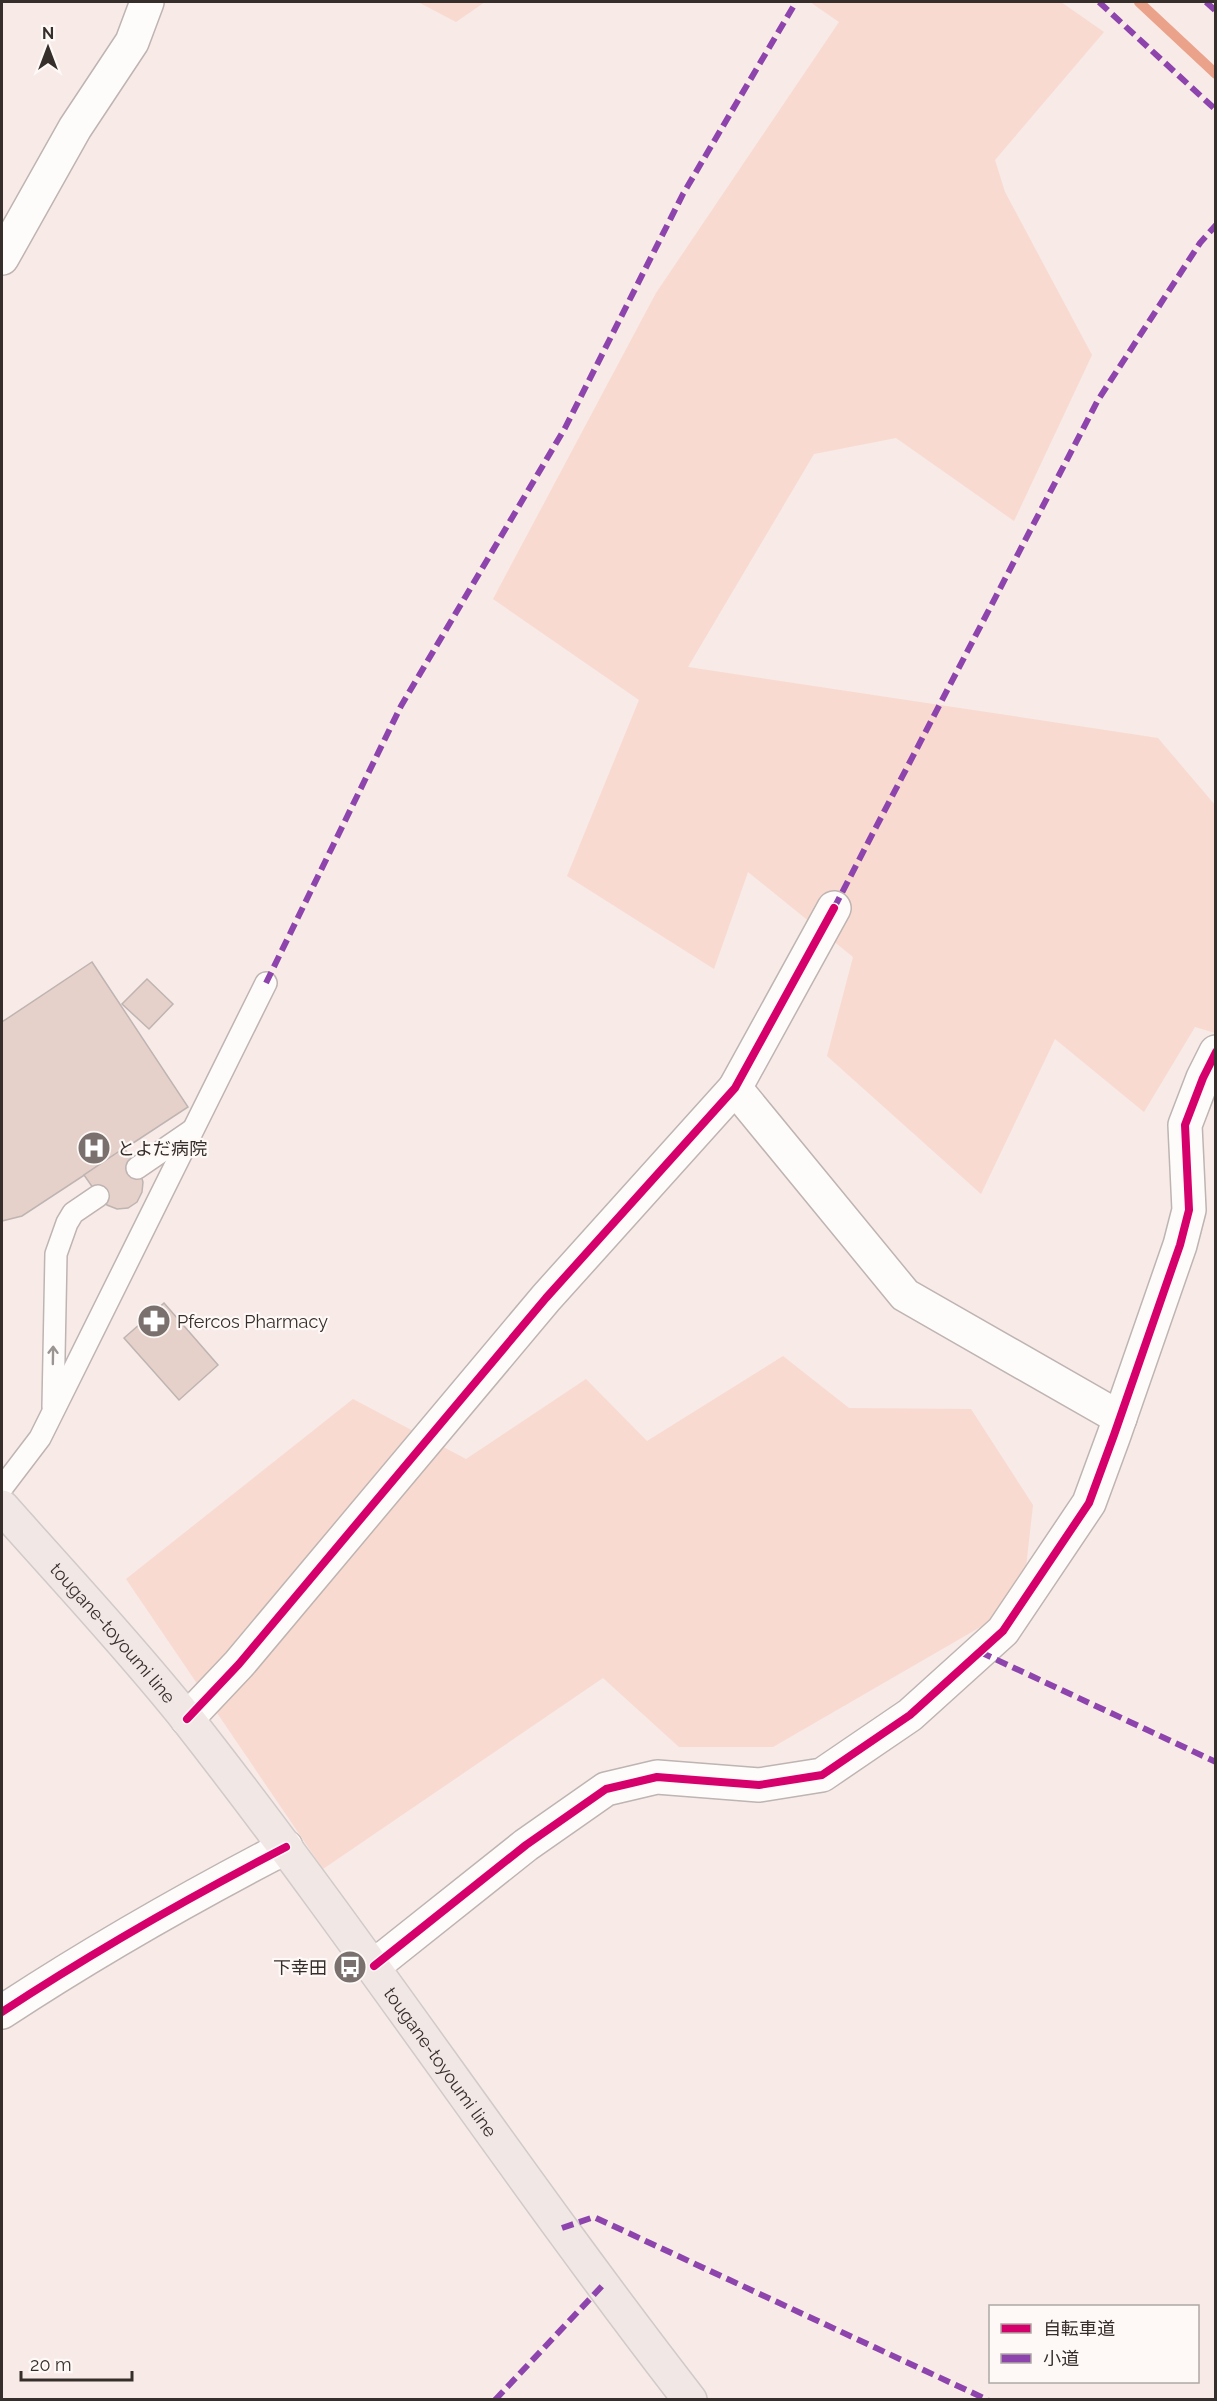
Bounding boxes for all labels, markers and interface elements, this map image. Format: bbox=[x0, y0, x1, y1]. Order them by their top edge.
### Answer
north arrow bbox=[18, 18, 78, 78]
text: N bbox=[42, 24, 54, 43]
hospital icon: とよだ病院 bbox=[76, 1130, 112, 1166]
place label: とよだ病院 bbox=[117, 1138, 207, 1159]
pharmacy icon: Pfercos Pharmacy bbox=[136, 1303, 172, 1339]
place label: Pfercos Pharmacy bbox=[177, 1311, 328, 1332]
one-way arrow bbox=[47, 1345, 59, 1365]
street label: tougane-toyoumi line bbox=[46, 1558, 180, 1707]
bus stop icon: 下幸田 bbox=[332, 1949, 368, 1985]
place label: 下幸田 bbox=[273, 1957, 327, 1978]
street label: tougane-toyoumi line bbox=[380, 1983, 502, 2141]
legend bbox=[989, 2305, 1199, 2383]
text: 自転車道 bbox=[1043, 2318, 1115, 2339]
scale bar bbox=[21, 2344, 132, 2382]
text: 小道 bbox=[1043, 2348, 1079, 2369]
text: 20 m bbox=[30, 2354, 72, 2375]

